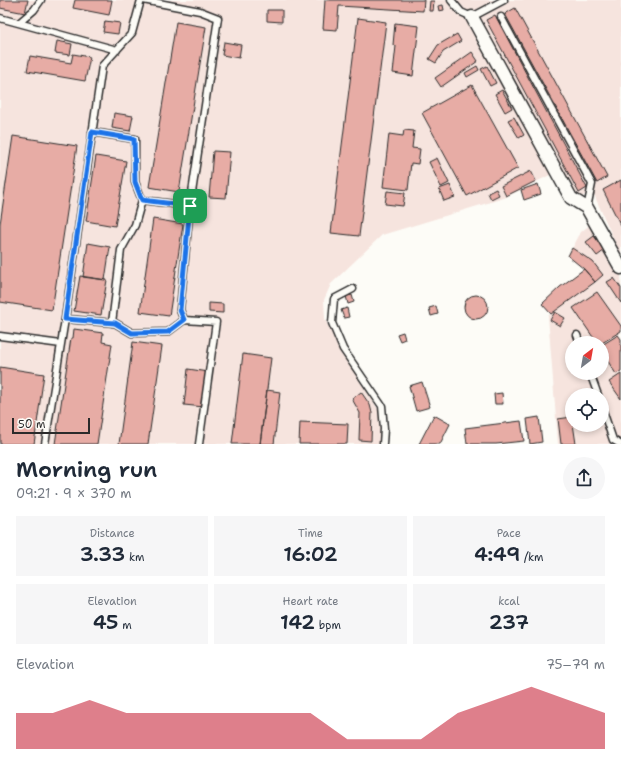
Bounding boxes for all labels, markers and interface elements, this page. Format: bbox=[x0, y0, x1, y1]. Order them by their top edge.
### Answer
pin bbox=[173, 189, 207, 223]
icon: arrive bbox=[179, 195, 201, 217]
north arrow bbox=[565, 336, 609, 380]
map controls bbox=[565, 336, 609, 432]
button: locate bbox=[565, 388, 609, 432]
scale bar bbox=[12, 416, 90, 435]
text: 50 m bbox=[18, 417, 46, 432]
text: Morning run bbox=[16, 455, 157, 484]
button: share bbox=[563, 457, 605, 499]
text: 09:21 · 9 × 370 m bbox=[16, 485, 131, 502]
text: Distance bbox=[90, 526, 135, 541]
text: Time bbox=[298, 526, 323, 541]
text: Pace bbox=[497, 526, 521, 541]
text: 3.33 bbox=[80, 541, 125, 567]
text: 16:02 bbox=[283, 541, 338, 567]
text: 4:49 bbox=[474, 541, 520, 567]
text: km bbox=[125, 550, 145, 565]
text: /km bbox=[520, 550, 544, 565]
text: Elevation bbox=[88, 594, 137, 609]
text: Heart rate bbox=[282, 594, 339, 609]
text: kcal bbox=[498, 594, 520, 609]
text: 45 bbox=[93, 609, 118, 635]
text: 142 bbox=[280, 609, 315, 635]
text: 237 bbox=[489, 609, 529, 635]
text: m bbox=[118, 618, 132, 633]
text: bpm bbox=[315, 618, 341, 633]
text: Elevation bbox=[16, 656, 74, 673]
text: 75–79 m bbox=[546, 656, 605, 673]

